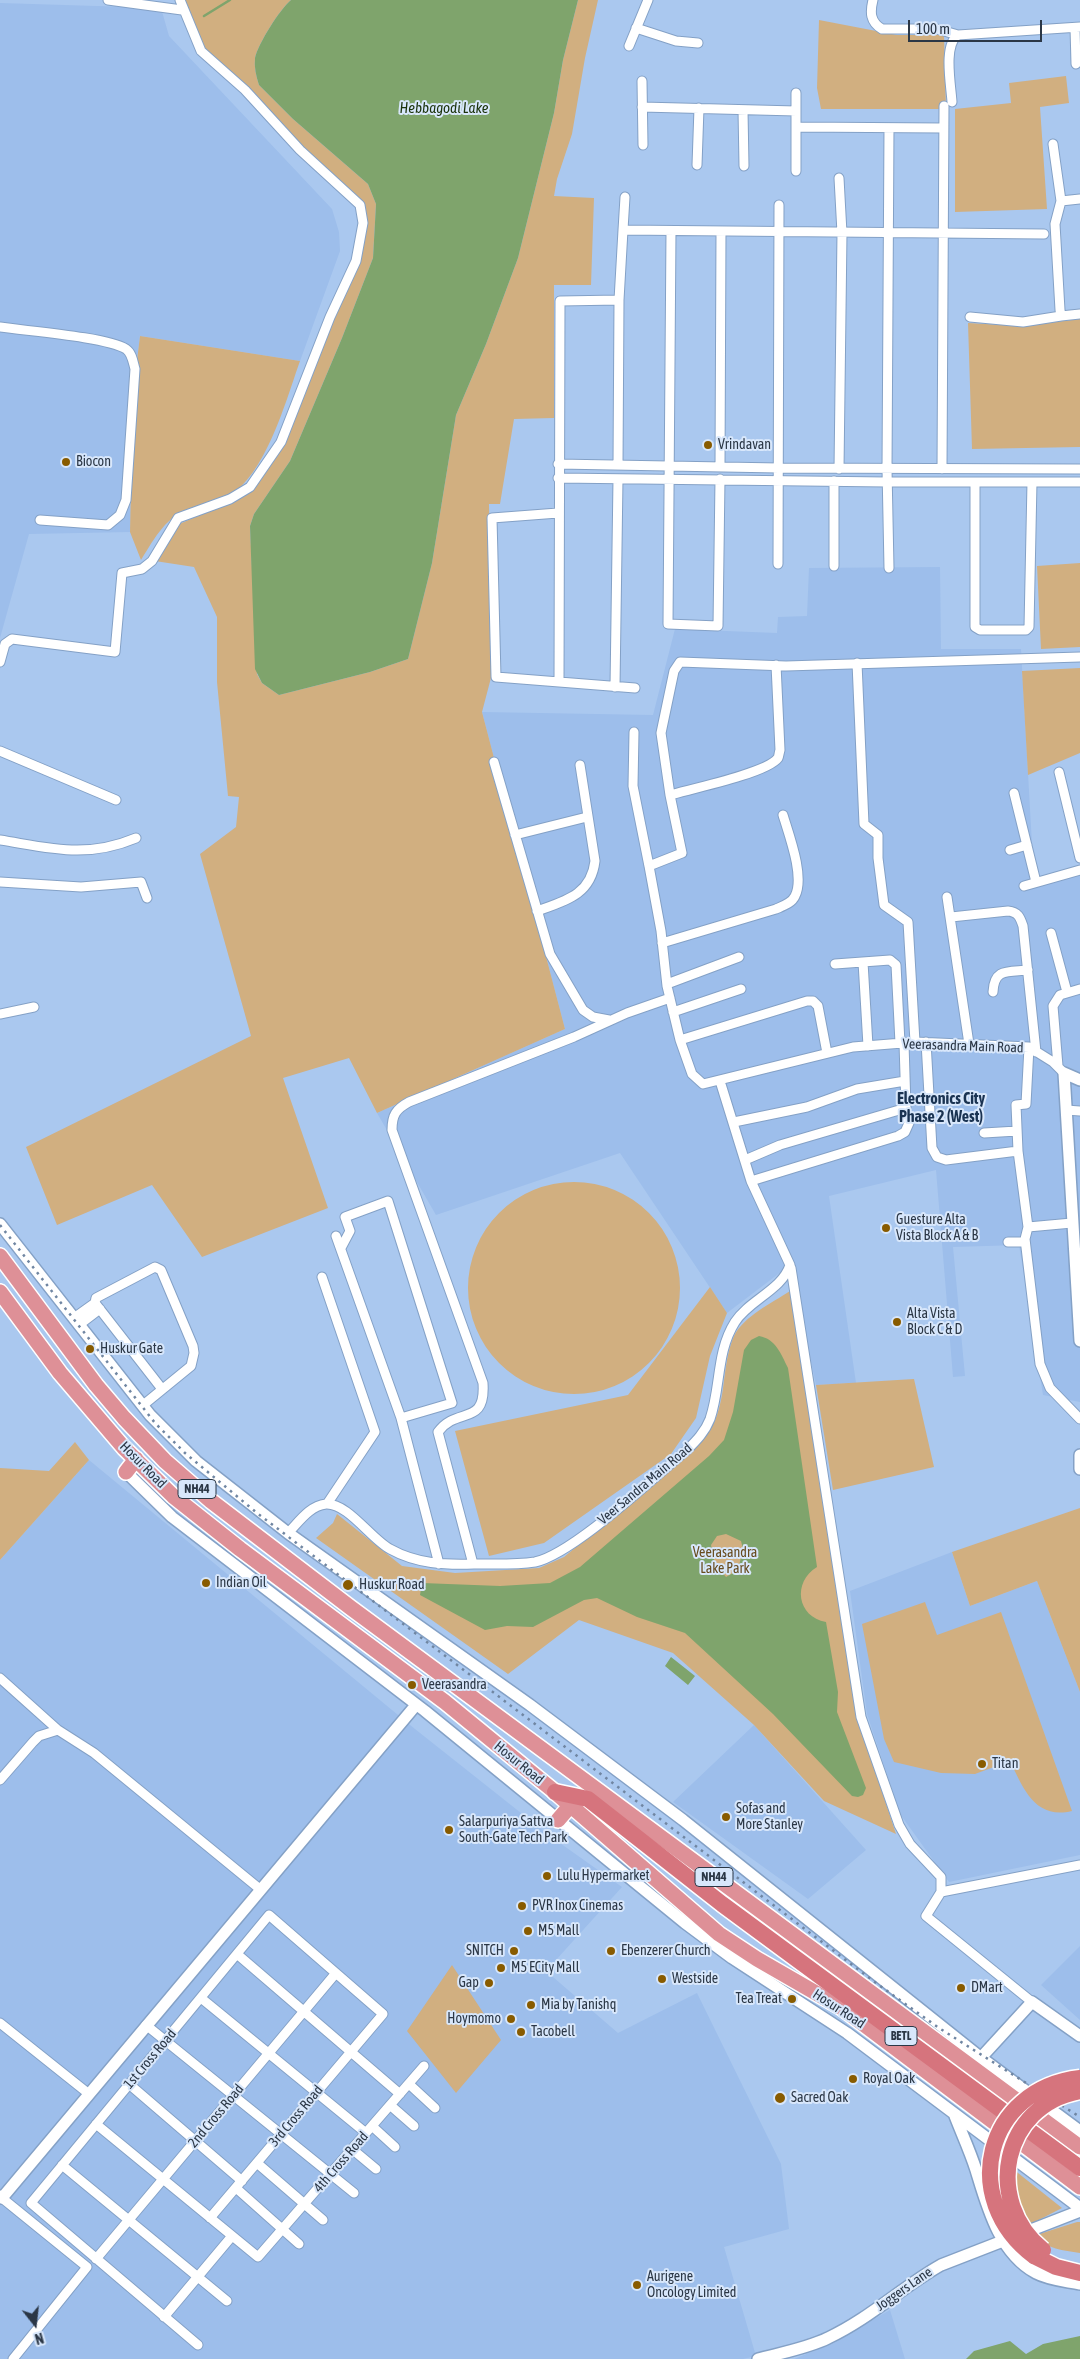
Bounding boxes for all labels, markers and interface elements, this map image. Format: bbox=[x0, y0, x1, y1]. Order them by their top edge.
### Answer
scale bar bbox=[910, 10, 1044, 42]
text: 100 m bbox=[916, 20, 950, 37]
water label: Hebbagodi Lake bbox=[399, 99, 489, 117]
place label: Vrindavan bbox=[718, 437, 771, 453]
marker: Vrindavan bbox=[702, 439, 714, 451]
place label: Biocon bbox=[76, 454, 111, 470]
marker: Biocon bbox=[60, 456, 72, 468]
street label: Veerasandra Main Road bbox=[902, 1035, 1024, 1057]
district label: Electronics City Phase 2 (West) bbox=[897, 1089, 985, 1127]
place label: Guesture Alta Vista Block A & B bbox=[896, 1212, 978, 1244]
marker: Guesture Alta Vista Block A & B bbox=[880, 1222, 892, 1234]
place label: Alta Vista Block C & D bbox=[907, 1306, 962, 1338]
marker: Alta Vista Block C & D bbox=[891, 1316, 903, 1328]
place label: Huskur Gate bbox=[100, 1341, 163, 1357]
marker: Huskur Gate bbox=[84, 1343, 96, 1355]
street label: Hosur Road bbox=[116, 1438, 170, 1492]
street label: Veer Sandra Main Road bbox=[594, 1440, 696, 1528]
road number: NH44 bbox=[178, 1480, 216, 1498]
park label: Veerasandra Lake Park bbox=[693, 1545, 757, 1578]
place label: Indian Oil bbox=[216, 1575, 267, 1591]
marker: Indian Oil bbox=[200, 1577, 212, 1589]
place label: Huskur Road bbox=[359, 1577, 425, 1593]
marker: Huskur Road bbox=[341, 1578, 355, 1592]
place label: Veerasandra bbox=[422, 1677, 487, 1693]
marker: Veerasandra bbox=[406, 1679, 418, 1691]
street label: Hosur Road bbox=[491, 1738, 547, 1788]
place label: Titan bbox=[992, 1756, 1018, 1772]
marker: Titan bbox=[976, 1758, 988, 1770]
place label: Sofas and More Stanley bbox=[736, 1801, 803, 1834]
marker: Sofas and More Stanley bbox=[720, 1811, 732, 1823]
place label: Salarpuriya Sattva South-Gate Tech Park bbox=[459, 1814, 567, 1846]
marker: Salarpuriya Sattva South-Gate Tech Park bbox=[443, 1824, 455, 1836]
place label: Lulu Hypermarket bbox=[557, 1868, 650, 1884]
road number: NH44 bbox=[695, 1868, 733, 1886]
marker: Lulu Hypermarket bbox=[541, 1870, 553, 1882]
place label: PVR Inox Cinemas bbox=[532, 1898, 623, 1914]
marker: PVR Inox Cinemas bbox=[516, 1900, 528, 1912]
place label: M5 Mall bbox=[538, 1923, 579, 1939]
marker: M5 Mall bbox=[522, 1925, 534, 1937]
place label: SNITCH bbox=[466, 1943, 504, 1959]
place label: Ebenzerer Church bbox=[621, 1943, 710, 1959]
marker: SNITCH bbox=[508, 1945, 520, 1957]
marker: Ebenzerer Church bbox=[605, 1945, 617, 1957]
place label: M5 ECity Mall bbox=[511, 1960, 579, 1976]
marker: M5 ECity Mall bbox=[495, 1962, 507, 1974]
place label: Westside bbox=[672, 1971, 718, 1987]
marker: Westside bbox=[656, 1973, 668, 1985]
place label: Gap bbox=[458, 1975, 479, 1991]
marker: Gap bbox=[483, 1977, 495, 1989]
place label: DMart bbox=[971, 1980, 1003, 1996]
marker: DMart bbox=[955, 1982, 967, 1994]
street label: Hosur Road bbox=[810, 1986, 868, 2032]
place label: Tea Treat bbox=[736, 1991, 782, 2007]
marker: Tea Treat bbox=[786, 1993, 798, 2005]
place label: Mia by Tanishq bbox=[541, 1997, 616, 2013]
marker: Mia by Tanishq bbox=[525, 1999, 537, 2011]
place label: Hoymomo bbox=[447, 2011, 501, 2027]
marker: Hoymomo bbox=[505, 2013, 517, 2025]
place label: Tacobell bbox=[531, 2024, 575, 2040]
street label: 1st Cross Road bbox=[120, 2026, 180, 2092]
marker: Tacobell bbox=[515, 2026, 527, 2038]
road number: BETL bbox=[885, 2026, 917, 2045]
place label: Royal Oak bbox=[863, 2071, 915, 2087]
marker: Royal Oak bbox=[847, 2073, 859, 2085]
street label: 2nd Cross Road bbox=[185, 2081, 247, 2151]
street label: 3rd Cross Road bbox=[266, 2082, 326, 2150]
place label: Sacred Oak bbox=[791, 2090, 848, 2106]
marker: Sacred Oak bbox=[773, 2091, 787, 2105]
street label: 4th Cross Road bbox=[310, 2128, 372, 2196]
street label: Joggers Lane bbox=[873, 2263, 935, 2315]
place label: Aurigene Oncology Limited bbox=[647, 2269, 736, 2302]
marker: Aurigene Oncology Limited bbox=[631, 2279, 643, 2291]
north arrow bbox=[10, 2299, 60, 2349]
text: N bbox=[33, 2330, 45, 2347]

